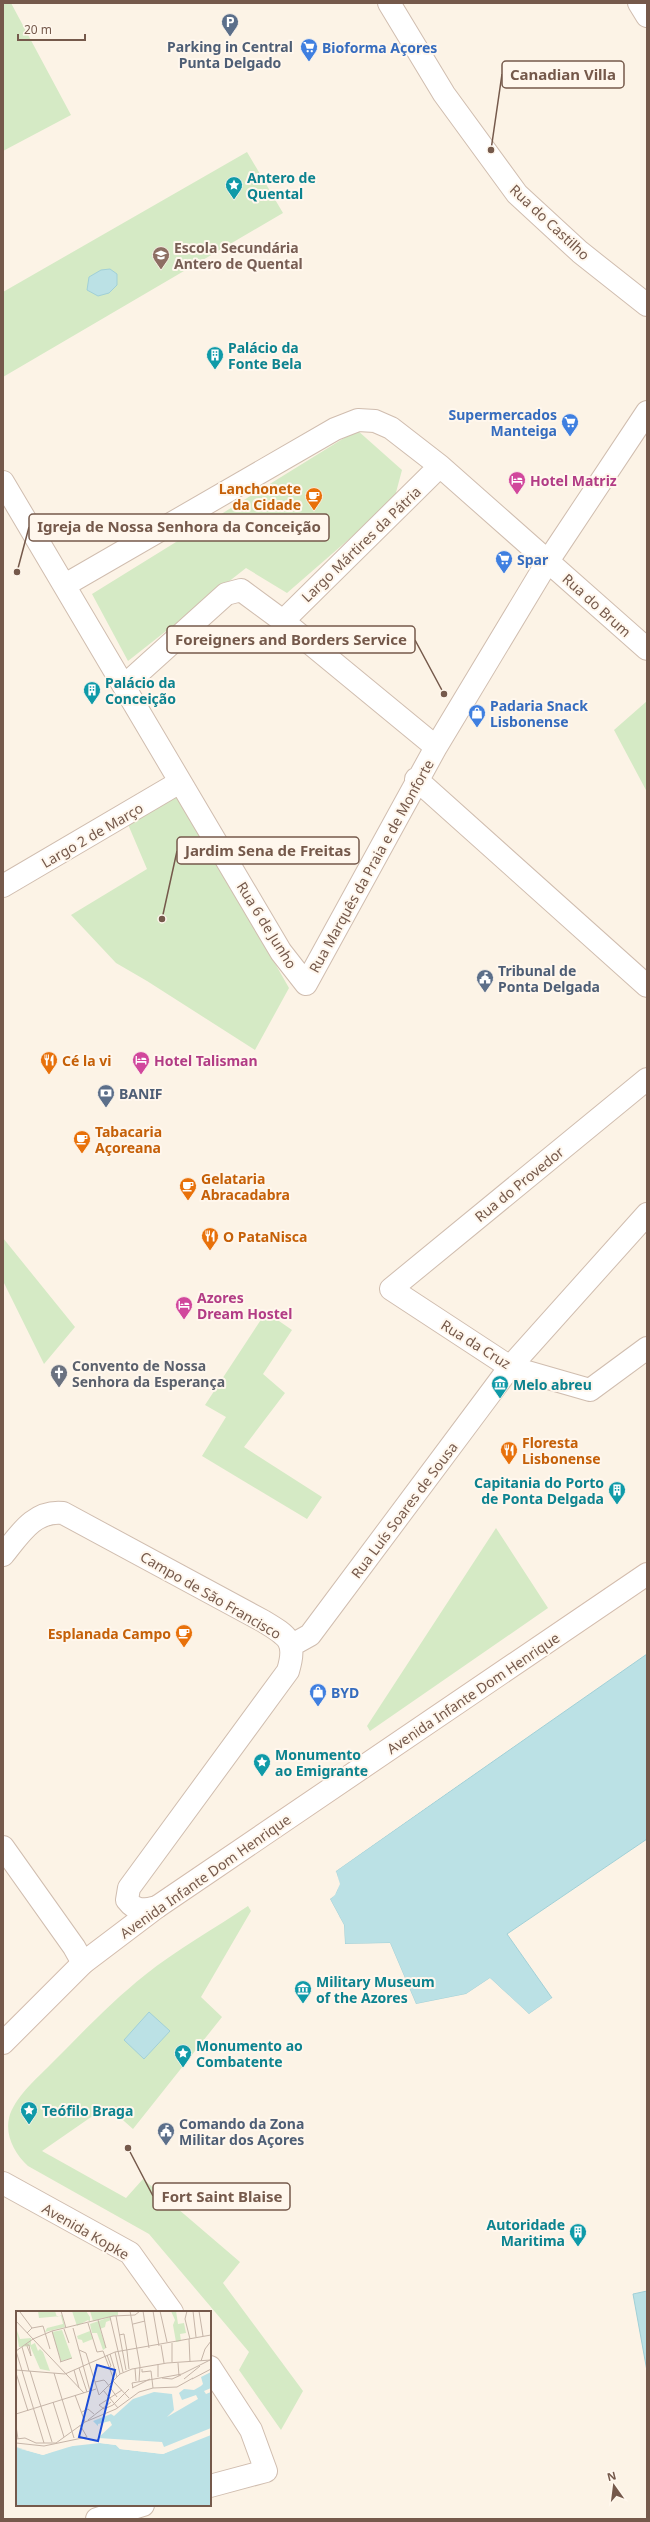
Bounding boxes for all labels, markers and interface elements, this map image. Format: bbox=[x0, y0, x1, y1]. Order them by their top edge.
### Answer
parking icon: Parking in Central Punta Delgado bbox=[220, 12, 240, 37]
scale bar bbox=[18, 16, 85, 42]
text: 20 m bbox=[24, 21, 52, 38]
place label: Parking in Central Punta Delgado bbox=[167, 37, 293, 72]
supermarket icon: Bioforma Açores bbox=[299, 37, 319, 62]
place label: Bioforma Açores bbox=[322, 38, 437, 57]
callout: Canadian Villa bbox=[502, 61, 624, 88]
text: Canadian Villa bbox=[510, 64, 616, 84]
place label: Antero de Quental bbox=[247, 168, 316, 203]
place icon: Antero de Quental bbox=[224, 175, 244, 200]
street label: Rua do Castilho bbox=[506, 180, 594, 264]
place label: Escola Secundária Antero de Quental bbox=[174, 238, 303, 273]
school or university icon: Escola Secundária Antero de Quental bbox=[151, 245, 171, 270]
place label: Palácio da Fonte Bela bbox=[228, 338, 302, 373]
building icon: Palácio da Fonte Bela bbox=[205, 345, 225, 370]
place label: Supermercados Manteiga bbox=[449, 405, 557, 440]
supermarket icon: Supermercados Manteiga bbox=[560, 412, 580, 437]
hotel icon: Hotel Matriz bbox=[507, 470, 527, 495]
place label: Hotel Matriz bbox=[530, 471, 617, 490]
place label: Lanchonete da Cidade bbox=[219, 479, 301, 514]
street label: Largo Mártires da Pátria bbox=[297, 482, 425, 606]
cafe icon: Lanchonete da Cidade bbox=[304, 486, 324, 511]
callout: Igreja de Nossa Senhora da Conceição bbox=[29, 514, 329, 541]
text: Igreja de Nossa Senhora da Conceição bbox=[37, 516, 321, 536]
supermarket icon: Spar bbox=[494, 549, 514, 574]
place label: Spar bbox=[517, 550, 549, 569]
street label: Rua do Brum bbox=[559, 569, 635, 641]
callout: Foreigners and Borders Service bbox=[167, 626, 415, 653]
text: Foreigners and Borders Service bbox=[175, 629, 407, 649]
place label: Palácio da Conceição bbox=[105, 673, 176, 708]
building icon: Palácio da Conceição bbox=[82, 680, 102, 705]
place label: Padaria Snack Lisbonense bbox=[490, 696, 588, 731]
shop icon: Padaria Snack Lisbonense bbox=[467, 703, 487, 728]
street label: Rua Marquês da Praia e de Monforte bbox=[304, 756, 438, 976]
street label: Largo 2 de Março bbox=[38, 798, 146, 872]
callout: Jardim Sena de Freitas bbox=[177, 837, 359, 864]
text: Jardim Sena de Freitas bbox=[183, 840, 351, 860]
street label: Rua 6 de Junho bbox=[233, 878, 301, 972]
place label: Tribunal de Ponta Delgada bbox=[498, 961, 600, 996]
public building icon: Tribunal de Ponta Delgada bbox=[475, 968, 495, 993]
restaurant icon: Cé la vi bbox=[39, 1050, 59, 1075]
hotel icon: Hotel Talisman bbox=[131, 1050, 151, 1075]
place label: Cé la vi bbox=[62, 1051, 111, 1070]
place label: Hotel Talisman bbox=[154, 1051, 258, 1070]
bank icon: BANIF bbox=[96, 1083, 116, 1108]
place label: BANIF bbox=[119, 1084, 163, 1103]
place label: Tabacaria Açoreana bbox=[95, 1122, 162, 1157]
cafe icon: Tabacaria Açoreana bbox=[72, 1129, 92, 1154]
street label: Rua do Provedor bbox=[470, 1142, 568, 1226]
place label: Gelataria Abracadabra bbox=[201, 1169, 290, 1204]
cafe icon: Gelataria Abracadabra bbox=[178, 1176, 198, 1201]
restaurant icon: O PataNisca bbox=[200, 1226, 220, 1251]
place label: O PataNisca bbox=[223, 1227, 307, 1246]
place label: Azores Dream Hostel bbox=[197, 1288, 292, 1323]
hotel icon: Azores Dream Hostel bbox=[174, 1295, 194, 1320]
street label: Rua da Cruz bbox=[438, 1315, 515, 1373]
place label: Convento de Nossa Senhora da Esperança bbox=[72, 1356, 225, 1391]
church icon: Convento de Nossa Senhora da Esperança bbox=[49, 1363, 69, 1388]
museum icon: Melo abreu bbox=[490, 1374, 510, 1399]
place label: Melo abreu bbox=[513, 1375, 592, 1394]
place label: Floresta Lisbonense bbox=[522, 1433, 601, 1468]
street label: Rua Luís Soares de Sousa bbox=[346, 1438, 462, 1582]
restaurant icon: Floresta Lisbonense bbox=[499, 1440, 519, 1465]
place label: Capitania do Porto de Ponta Delgada bbox=[474, 1473, 604, 1508]
building icon: Capitania do Porto de Ponta Delgada bbox=[607, 1480, 627, 1505]
street label: Campo de São Francisco bbox=[137, 1547, 285, 1643]
cafe icon: Esplanada Campo bbox=[174, 1623, 194, 1648]
place label: Esplanada Campo bbox=[48, 1624, 171, 1643]
street label: Avenida Infante Dom Henrique bbox=[383, 1628, 563, 1758]
shop icon: BYD bbox=[308, 1682, 328, 1707]
place label: BYD bbox=[331, 1683, 359, 1702]
place label: Monumento ao Emigrante bbox=[275, 1745, 368, 1780]
place icon: Monumento ao Emigrante bbox=[252, 1752, 272, 1777]
street label: Avenida Infante Dom Henrique bbox=[116, 1810, 294, 1942]
place label: Military Museum of the Azores bbox=[316, 1972, 435, 2007]
museum icon: Military Museum of the Azores bbox=[293, 1979, 313, 2004]
place label: Monumento ao Combatente bbox=[196, 2036, 303, 2071]
place icon: Monumento ao Combatente bbox=[173, 2043, 193, 2068]
place icon: Teófilo Braga bbox=[19, 2100, 39, 2125]
place label: Teófilo Braga bbox=[42, 2101, 133, 2120]
place label: Comando da Zona Militar dos Açores bbox=[179, 2114, 304, 2149]
public building icon: Comando da Zona Militar dos Açores bbox=[156, 2121, 176, 2146]
callout: Fort Saint Blaise bbox=[153, 2183, 290, 2210]
text: Fort Saint Blaise bbox=[161, 2186, 283, 2206]
street label: Avenida Kopke bbox=[39, 2198, 133, 2264]
place label: Autoridade Maritima bbox=[487, 2215, 565, 2250]
building icon: Autoridade Maritima bbox=[568, 2222, 588, 2247]
inset map bbox=[16, 2311, 211, 2506]
north arrow bbox=[594, 2466, 634, 2506]
text: N bbox=[605, 2467, 618, 2484]

